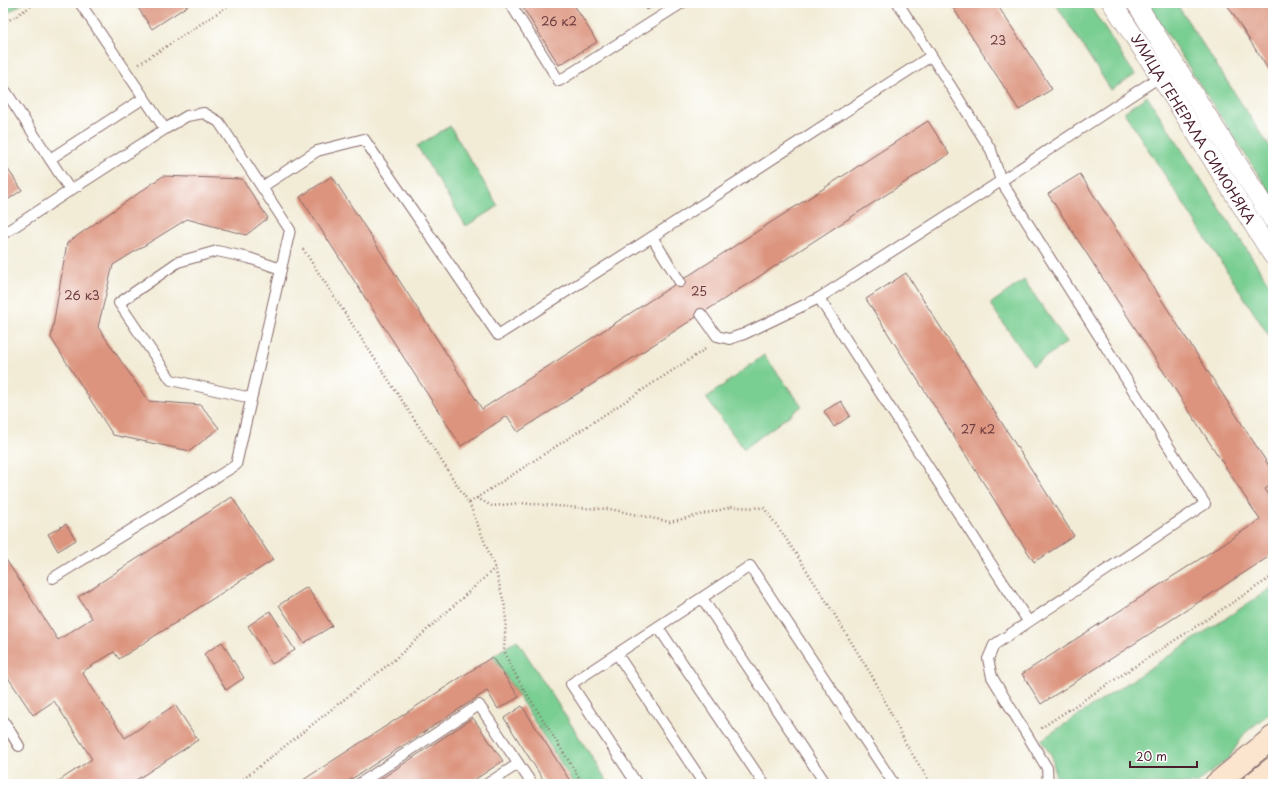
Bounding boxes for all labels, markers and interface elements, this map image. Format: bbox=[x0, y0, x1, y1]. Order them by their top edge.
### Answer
house number: 26 к2 bbox=[541, 12, 577, 30]
street label: УЛИЦА ГЕНЕРАЛА СИМОНЯКА bbox=[1126, 30, 1261, 228]
house number: 23 bbox=[990, 31, 1006, 49]
house number: 25 bbox=[691, 282, 707, 300]
house number: 26 к3 bbox=[64, 286, 100, 304]
house number: 27 к2 bbox=[961, 420, 995, 438]
scale bar bbox=[1130, 743, 1197, 769]
text: 20 m bbox=[1136, 747, 1167, 765]

